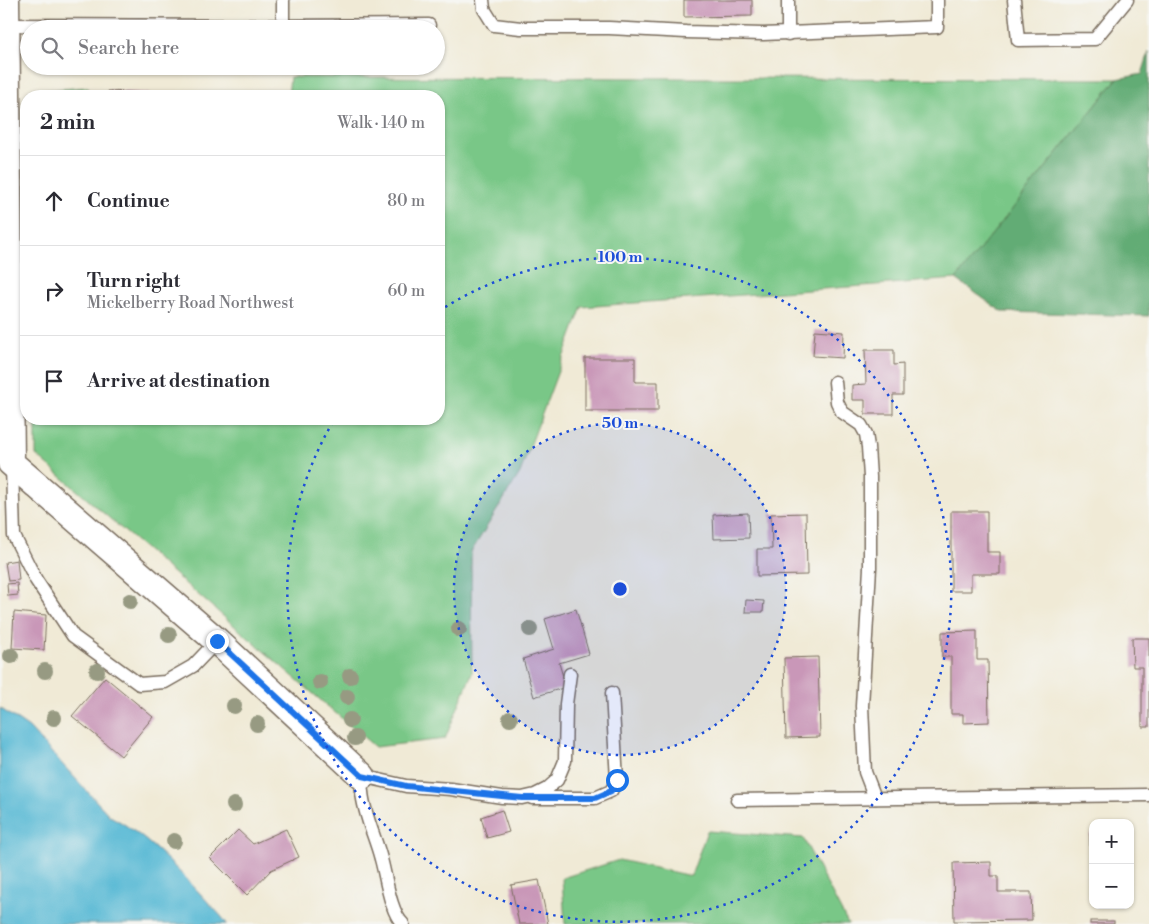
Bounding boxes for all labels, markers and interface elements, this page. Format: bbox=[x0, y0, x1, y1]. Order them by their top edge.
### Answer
search box bbox=[20, 20, 445, 75]
icon: search bbox=[38, 34, 66, 62]
text: Search here bbox=[78, 36, 179, 60]
text: 2 min bbox=[40, 110, 95, 136]
text: Walk · 140 m bbox=[337, 113, 425, 133]
icon: ahead bbox=[40, 187, 68, 215]
text: Continue bbox=[87, 189, 170, 213]
text: 80 m bbox=[387, 191, 425, 211]
text: 100 m bbox=[598, 248, 643, 267]
text: Turn right bbox=[87, 269, 180, 293]
icon: right bbox=[40, 277, 68, 305]
text: 60 m bbox=[387, 281, 425, 301]
text: Mickelberry Road Northwest bbox=[87, 293, 294, 313]
icon: arrive bbox=[40, 367, 68, 395]
text: Arrive at destination bbox=[87, 369, 270, 393]
text: 50 m bbox=[602, 414, 638, 433]
centre of rings bbox=[611, 580, 629, 598]
route end bbox=[206, 630, 229, 653]
route start bbox=[606, 769, 629, 792]
map controls bbox=[1089, 819, 1134, 909]
button: + bbox=[1089, 819, 1134, 864]
button: − bbox=[1089, 864, 1134, 909]

